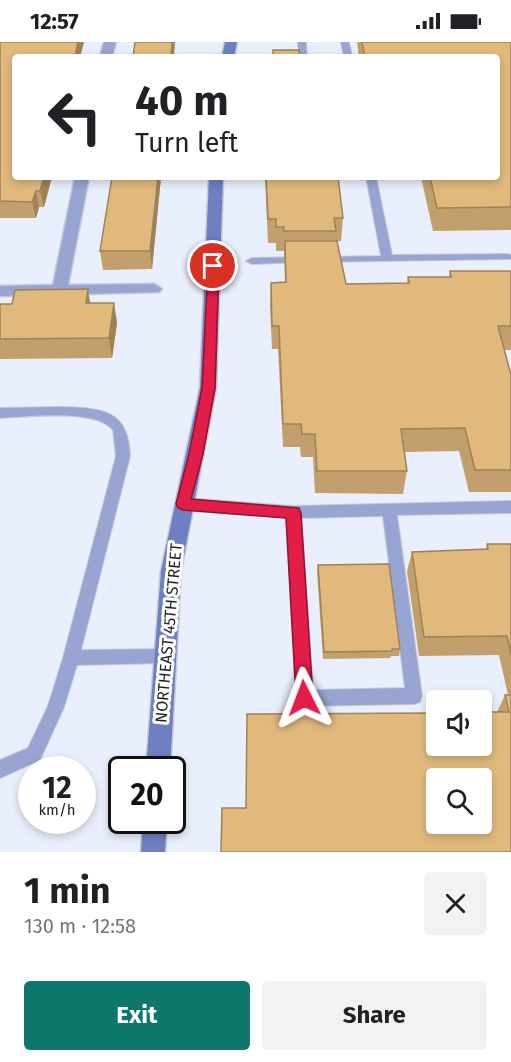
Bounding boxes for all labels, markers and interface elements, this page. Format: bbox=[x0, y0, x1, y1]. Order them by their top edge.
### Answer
text: 12:57 bbox=[30, 8, 79, 35]
text: 40 m bbox=[135, 76, 229, 126]
icon: left bbox=[36, 78, 114, 156]
text: Turn left bbox=[135, 127, 238, 159]
pin bbox=[187, 240, 238, 291]
icon: arrive bbox=[196, 249, 229, 282]
street label: NORTHEAST 45TH STREET bbox=[151, 542, 186, 724]
position arrow bbox=[272, 666, 336, 730]
map controls bbox=[426, 690, 492, 834]
button: sound bbox=[426, 690, 492, 756]
speed limit sign: 20 bbox=[108, 756, 186, 834]
button: search bbox=[426, 768, 492, 834]
text: 12 bbox=[42, 770, 72, 806]
text: km/h bbox=[38, 801, 76, 819]
text: 1 min bbox=[24, 869, 111, 913]
button: close bbox=[424, 872, 487, 935]
text: 130 m · 12:58 bbox=[24, 914, 136, 938]
button: Exit bbox=[24, 981, 250, 1050]
button: Share bbox=[262, 981, 487, 1050]

